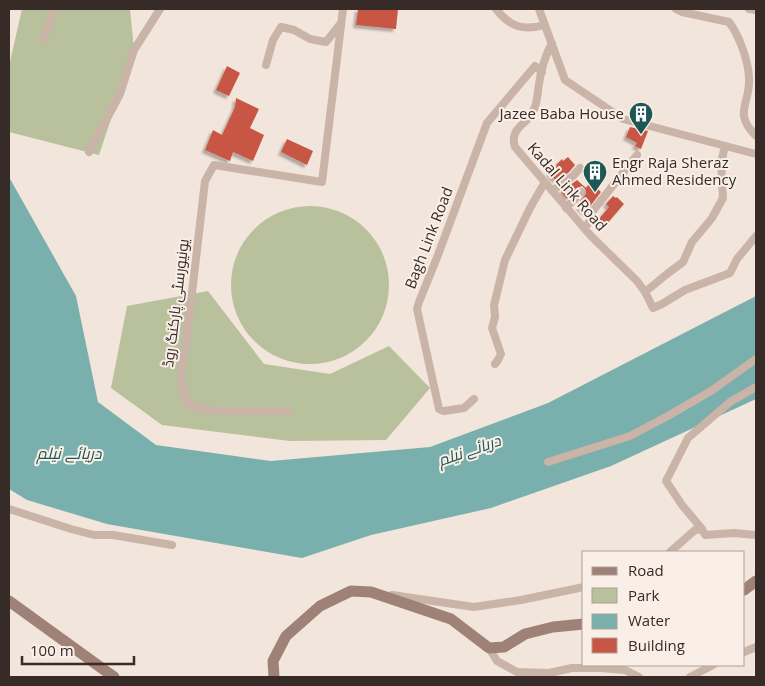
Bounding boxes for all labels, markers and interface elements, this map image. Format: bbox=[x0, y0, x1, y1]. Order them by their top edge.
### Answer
building icon: Jazee Baba House bbox=[628, 101, 654, 135]
place label: Jazee Baba House bbox=[498, 103, 624, 123]
street label: Kadal Link Road bbox=[524, 138, 612, 235]
place label: Engr Raja Sheraz Ahmed Residency bbox=[612, 152, 737, 189]
building icon: Engr Raja Sheraz Ahmed Residency bbox=[582, 159, 608, 193]
street label: Bagh Link Road bbox=[399, 184, 457, 291]
street label: یونیورسٹی پارکنگ روڈ bbox=[157, 237, 194, 368]
water label: دریائے نیلم bbox=[434, 429, 505, 472]
water label: دریائے نیلم bbox=[35, 442, 103, 465]
legend bbox=[582, 551, 745, 666]
text: Road bbox=[628, 560, 664, 580]
text: Park bbox=[628, 585, 659, 605]
text: Water bbox=[628, 610, 670, 630]
scale bar bbox=[22, 634, 135, 666]
text: Building bbox=[628, 635, 685, 655]
text: 100 m bbox=[30, 640, 74, 660]

